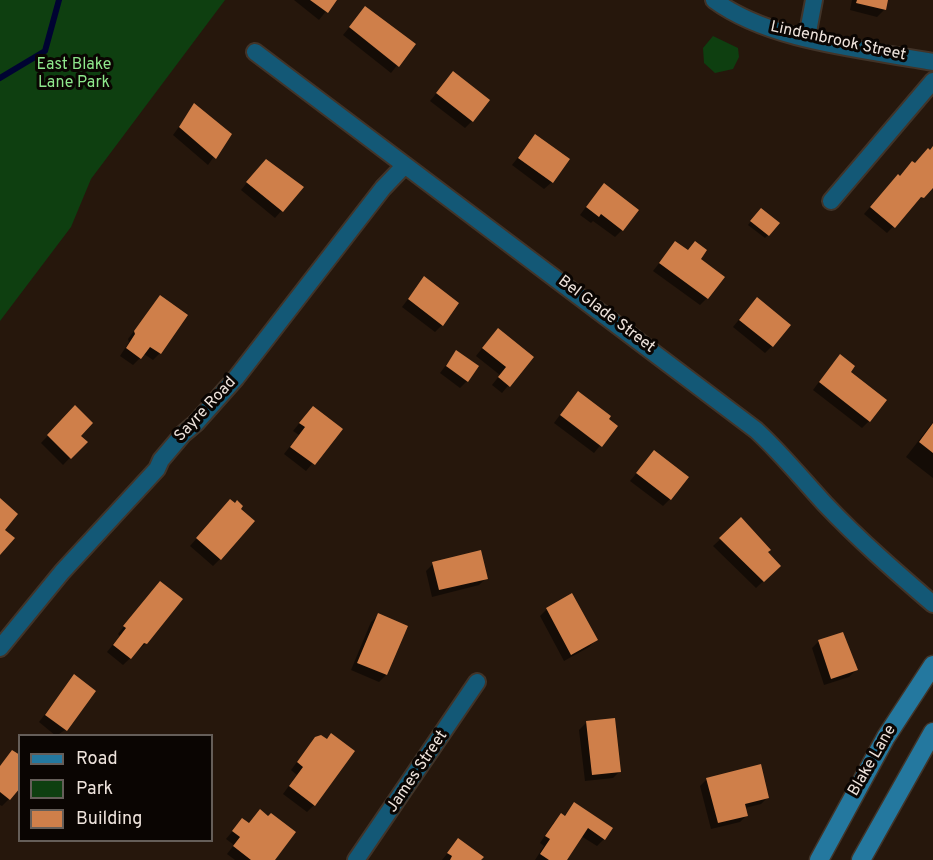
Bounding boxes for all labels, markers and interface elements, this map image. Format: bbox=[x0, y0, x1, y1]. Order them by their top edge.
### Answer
street label: Lindenbrook Street bbox=[768, 18, 908, 66]
park label: East Blake Lane Park bbox=[37, 56, 111, 94]
street label: Bel Glade Street bbox=[554, 272, 658, 358]
street label: Sayre Road bbox=[171, 374, 241, 446]
street label: Blake Lane bbox=[845, 722, 901, 800]
street label: James Street bbox=[384, 727, 452, 817]
legend bbox=[18, 734, 213, 842]
text: Road bbox=[76, 748, 118, 771]
text: Park bbox=[76, 778, 113, 801]
text: Building bbox=[76, 808, 142, 831]

